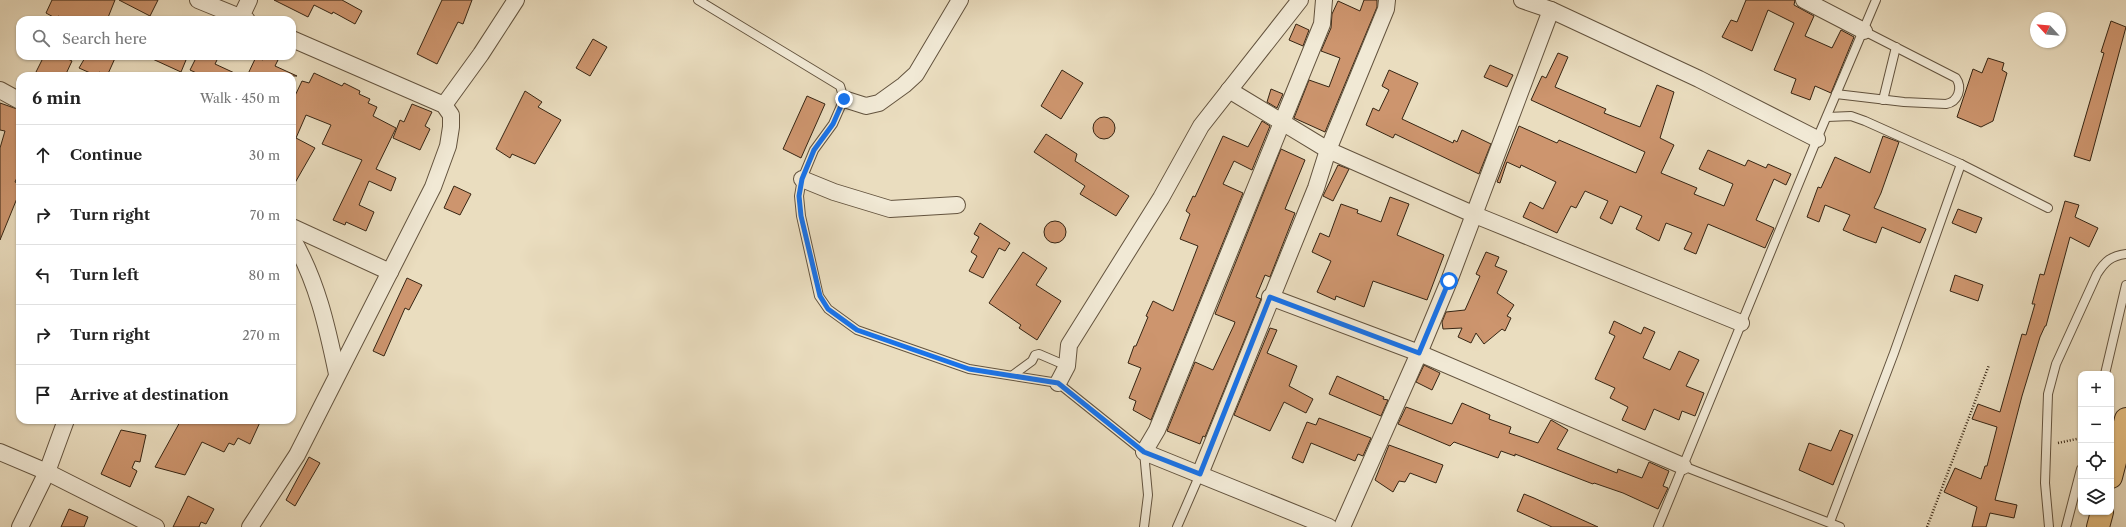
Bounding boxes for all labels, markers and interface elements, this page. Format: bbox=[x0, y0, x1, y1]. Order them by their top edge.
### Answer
north arrow bbox=[2030, 12, 2066, 48]
search box bbox=[16, 16, 296, 60]
icon: search bbox=[30, 27, 52, 49]
text: Search here bbox=[62, 29, 147, 48]
text: 6 min bbox=[32, 88, 81, 108]
text: Walk · 450 m bbox=[200, 90, 280, 106]
route end bbox=[835, 90, 853, 108]
icon: ahead bbox=[32, 144, 54, 166]
text: Continue bbox=[70, 145, 142, 164]
text: 30 m bbox=[249, 147, 280, 163]
icon: right bbox=[32, 204, 54, 226]
text: Turn right bbox=[70, 205, 150, 224]
text: 70 m bbox=[250, 207, 280, 223]
icon: left bbox=[32, 264, 54, 286]
text: Turn left bbox=[70, 265, 139, 284]
text: 80 m bbox=[248, 267, 280, 283]
route start bbox=[1440, 272, 1458, 290]
icon: right bbox=[32, 324, 54, 346]
text: Turn right bbox=[70, 325, 150, 344]
text: 270 m bbox=[242, 327, 280, 343]
map controls bbox=[2078, 371, 2114, 515]
button: + bbox=[2078, 371, 2114, 407]
icon: arrive bbox=[32, 384, 54, 406]
text: Arrive at destination bbox=[70, 385, 229, 404]
button: − bbox=[2078, 407, 2114, 443]
button: locate bbox=[2078, 443, 2114, 479]
button: layers bbox=[2078, 479, 2114, 515]

